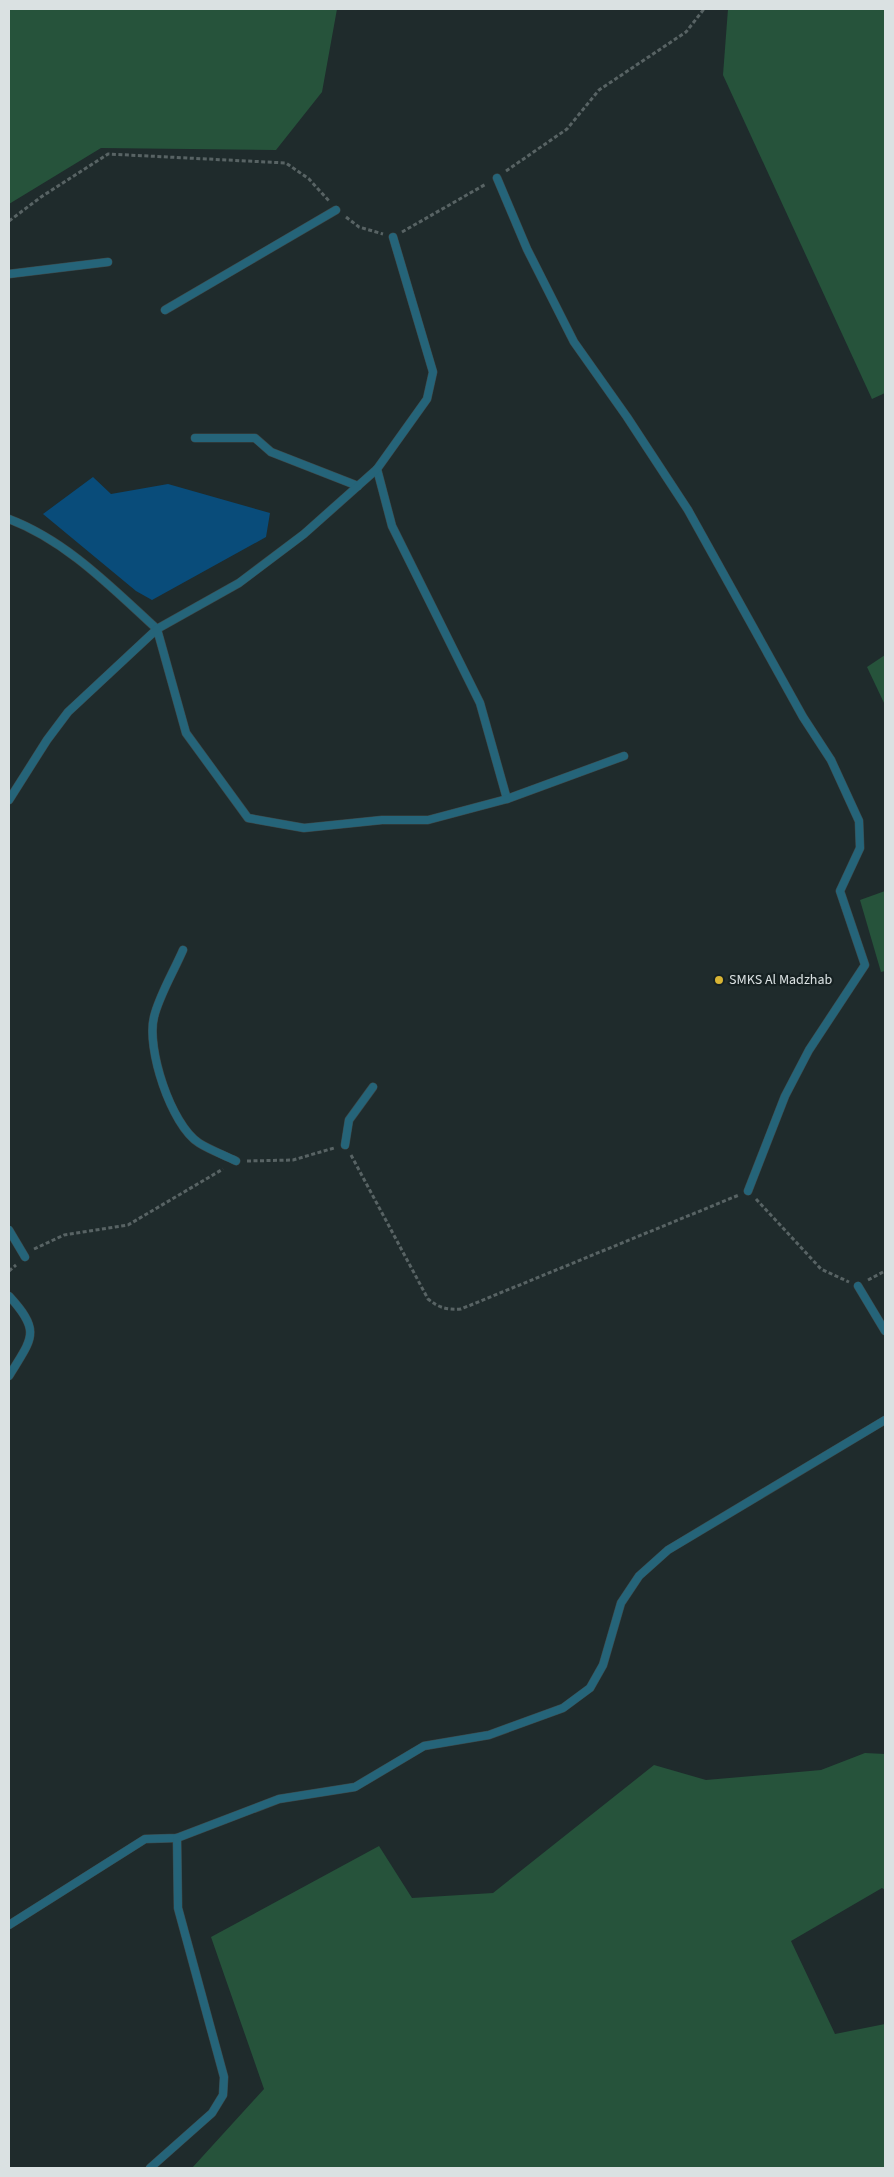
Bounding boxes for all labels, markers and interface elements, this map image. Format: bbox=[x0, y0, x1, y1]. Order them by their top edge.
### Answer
place label: SMKS Al Madzhab bbox=[729, 970, 833, 990]
marker: SMKS Al Madzhab bbox=[713, 974, 725, 986]

